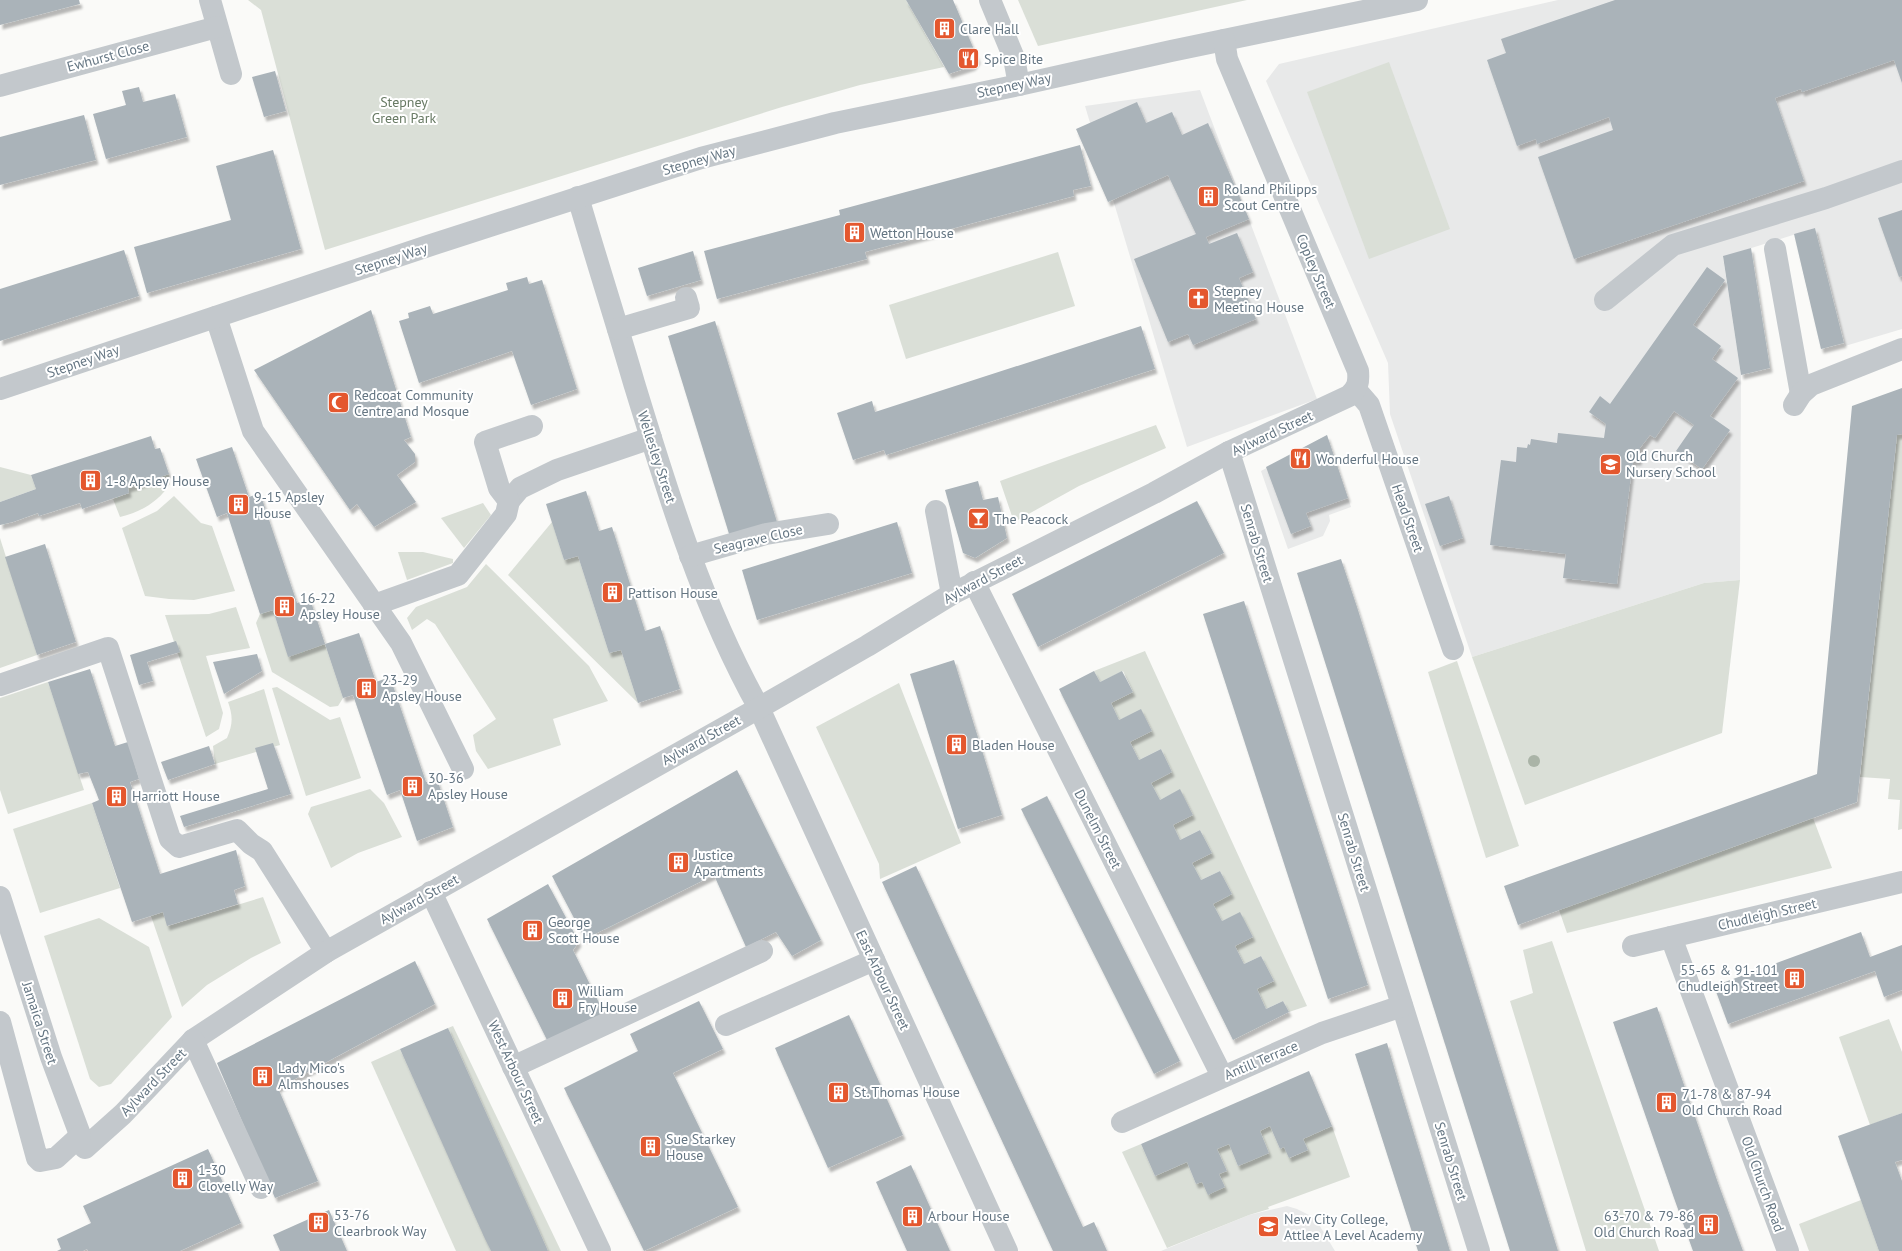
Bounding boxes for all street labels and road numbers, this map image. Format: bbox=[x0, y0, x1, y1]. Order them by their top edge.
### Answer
street label: Ewhurst Close bbox=[65, 36, 151, 76]
street label: Stepney Way bbox=[975, 68, 1053, 102]
street label: Stepney Way bbox=[660, 141, 738, 179]
street label: Copley Street bbox=[1292, 231, 1340, 311]
street label: Stepney Way bbox=[352, 239, 430, 279]
street label: Stepney Way bbox=[45, 340, 122, 382]
street label: Aylward Street bbox=[1229, 406, 1316, 460]
street label: Wellesley Street bbox=[634, 409, 680, 506]
street label: Head Street bbox=[1388, 482, 1428, 554]
street label: Senrab Street bbox=[1237, 502, 1278, 585]
street label: Seagrave Close bbox=[712, 520, 804, 558]
street label: Aylward Street bbox=[940, 550, 1026, 607]
street label: Aylward Street bbox=[658, 711, 744, 769]
street label: Dunelm Street bbox=[1070, 786, 1126, 872]
street label: Senrab Street bbox=[1334, 811, 1375, 894]
street label: Aylward Street bbox=[376, 870, 462, 928]
street label: Chudleigh Street bbox=[1716, 894, 1818, 934]
street label: East Arbour Street bbox=[852, 927, 914, 1033]
street label: Jamaica Street bbox=[18, 978, 62, 1067]
street label: West Arbour Street bbox=[484, 1017, 548, 1127]
street label: Antill Terrace bbox=[1221, 1036, 1301, 1084]
street label: Aylward Street bbox=[116, 1044, 190, 1120]
street label: Senrab Street bbox=[1431, 1120, 1472, 1203]
street label: Old Church Road bbox=[1737, 1134, 1789, 1234]

